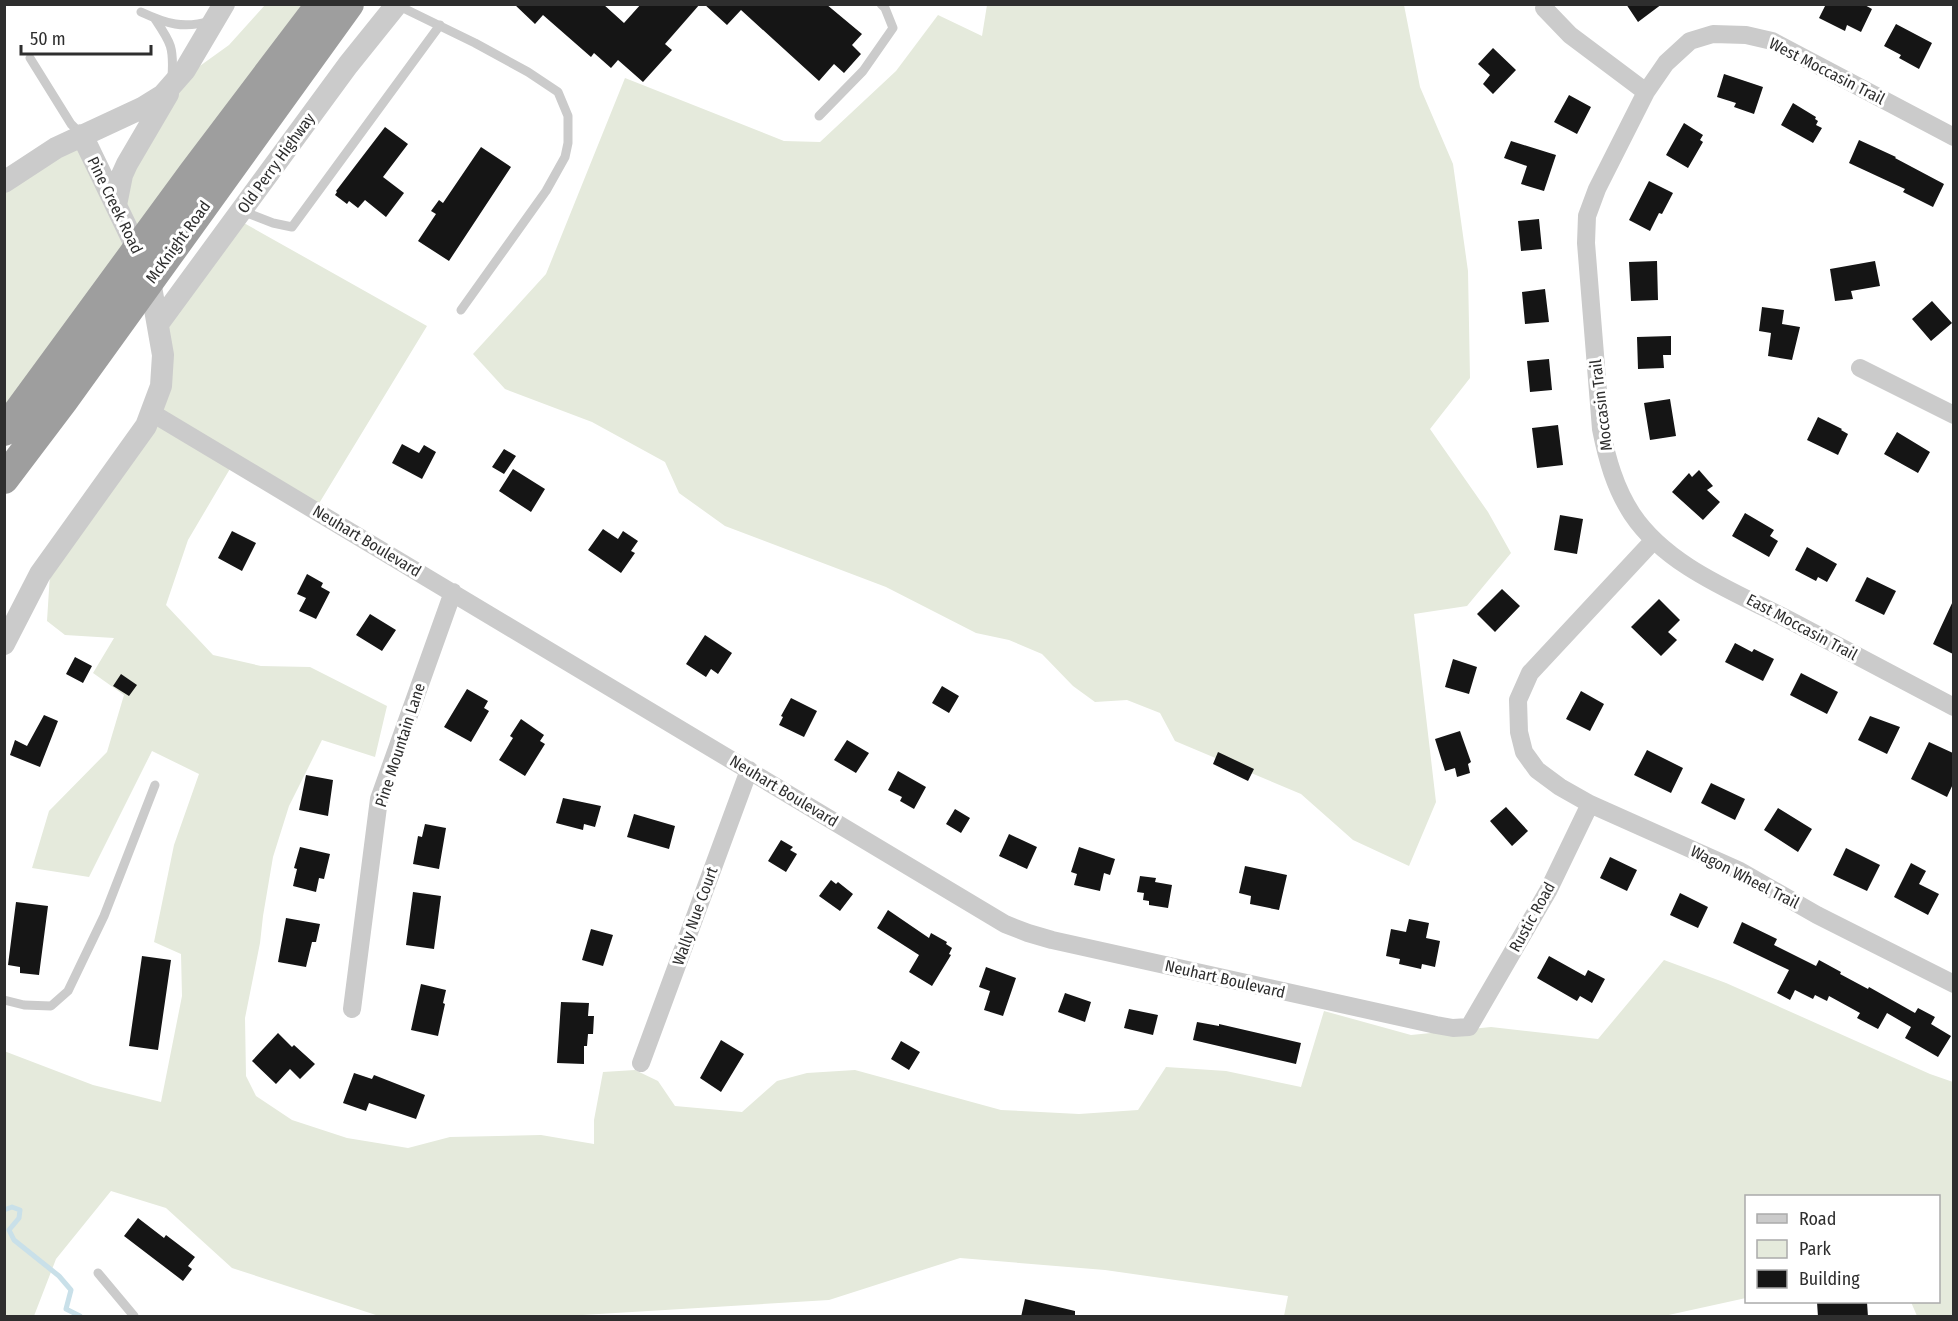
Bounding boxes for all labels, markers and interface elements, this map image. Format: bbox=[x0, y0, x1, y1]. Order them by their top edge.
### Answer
scale bar bbox=[21, 18, 152, 56]
text: 50 m bbox=[30, 28, 66, 50]
street label: West Moccasin Trail bbox=[1766, 34, 1888, 108]
street label: Old Perry Highway bbox=[233, 109, 319, 217]
street label: Pine Creek Road bbox=[83, 153, 147, 257]
street label: McKnight Road bbox=[142, 197, 214, 287]
street label: Moccasin Trail bbox=[1586, 358, 1616, 452]
street label: Neuhart Boulevard bbox=[309, 501, 425, 581]
street label: East Moccasin Trail bbox=[1743, 590, 1861, 664]
street label: Pine Mountain Lane bbox=[371, 680, 429, 809]
street label: Neuhart Boulevard bbox=[726, 751, 842, 831]
street label: Wagon Wheel Trail bbox=[1687, 841, 1803, 913]
street label: Wally Nue Court bbox=[668, 863, 722, 968]
street label: Rustic Road bbox=[1505, 879, 1559, 955]
street label: Neuhart Boulevard bbox=[1163, 956, 1287, 1002]
legend bbox=[1745, 1195, 1940, 1303]
text: Road bbox=[1799, 1208, 1836, 1230]
text: Park bbox=[1799, 1238, 1832, 1260]
text: Building bbox=[1799, 1268, 1860, 1290]

